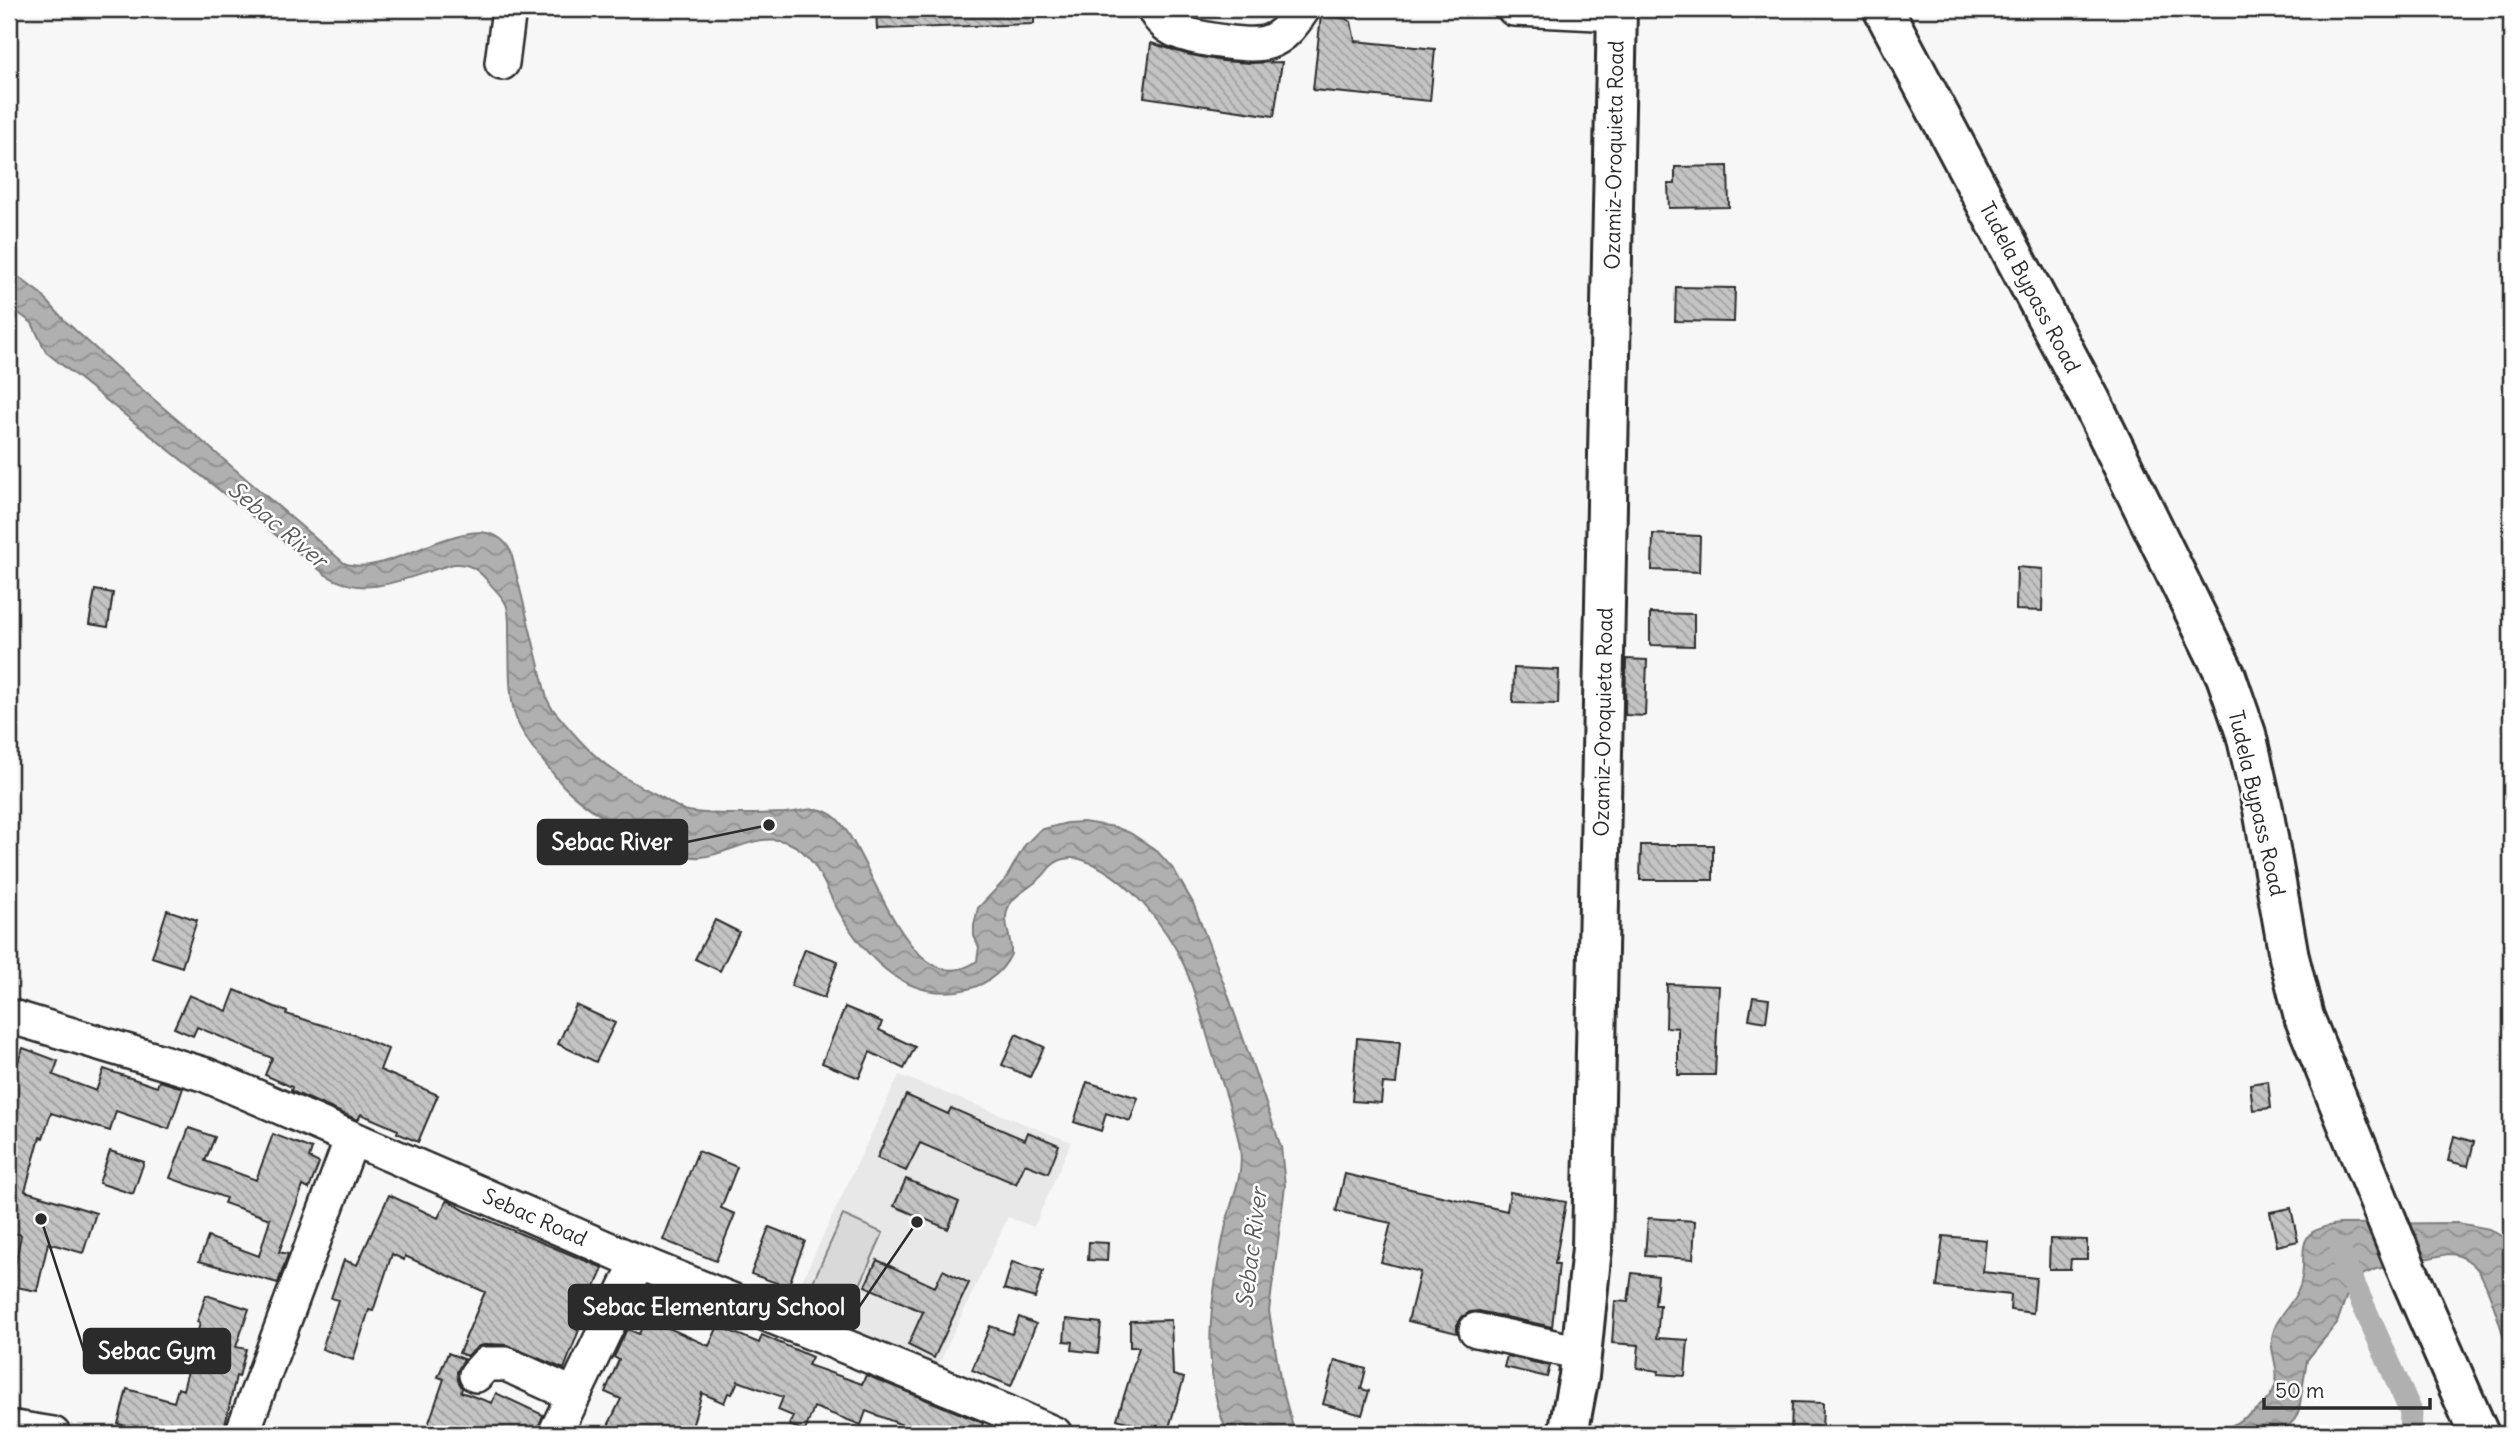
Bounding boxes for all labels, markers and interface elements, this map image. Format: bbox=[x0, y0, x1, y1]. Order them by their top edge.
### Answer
street label: Ozamiz-Oroquieta Road bbox=[1599, 40, 1629, 270]
street label: Tudela Bypass Road bbox=[1973, 197, 2087, 377]
water label: Sebac River bbox=[222, 474, 336, 576]
street label: Ozamiz-Oroquieta Road bbox=[1588, 607, 1618, 837]
street label: Tudela Bypass Road bbox=[2222, 707, 2292, 899]
callout: Sebac River bbox=[538, 820, 687, 864]
text: Sebac River bbox=[552, 827, 673, 856]
street label: Sebac Road bbox=[479, 1182, 591, 1252]
water label: Sebac River bbox=[1229, 1184, 1273, 1310]
callout: Sebac Elementary School bbox=[569, 1285, 859, 1329]
text: Sebac Elementary School bbox=[583, 1292, 845, 1321]
callout: Sebac Gym bbox=[84, 1329, 230, 1373]
text: Sebac Gym bbox=[98, 1336, 216, 1365]
scale bar bbox=[2264, 1366, 2431, 1410]
text: 50 m bbox=[2275, 1377, 2324, 1404]

